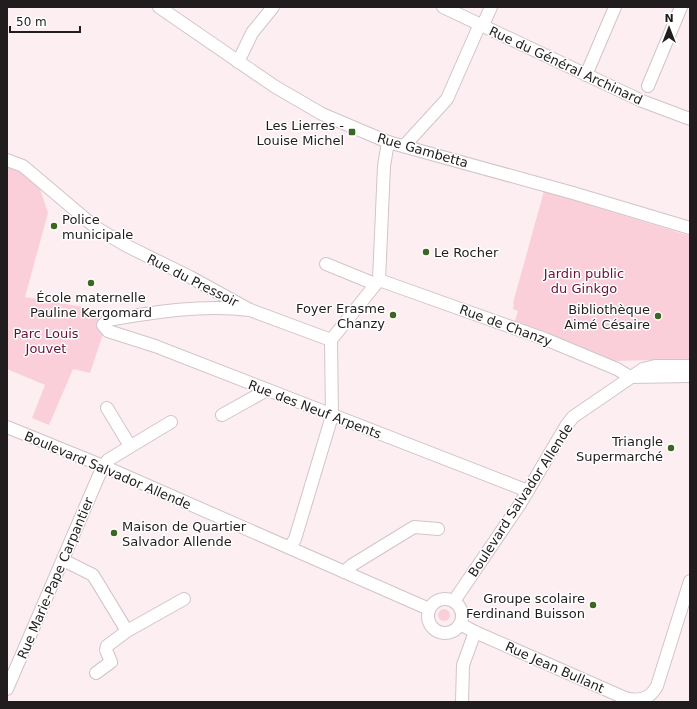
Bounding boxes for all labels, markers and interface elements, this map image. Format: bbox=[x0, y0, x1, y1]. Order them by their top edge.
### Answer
scale bar bbox=[10, 8, 80, 34]
north arrow bbox=[649, 8, 689, 48]
text: N bbox=[664, 12, 674, 25]
text: 50 m bbox=[16, 15, 47, 29]
street label: Rue du Général Archinard bbox=[487, 23, 645, 108]
place label: Les Lierres - Louise Michel bbox=[256, 118, 344, 148]
marker: Les Lierres - Louise Michel bbox=[347, 127, 357, 137]
street label: Rue Gambetta bbox=[376, 130, 470, 171]
place label: Police municipale bbox=[62, 212, 133, 242]
marker: Police municipale bbox=[49, 221, 59, 231]
place label: Le Rocher bbox=[434, 245, 499, 260]
marker: Le Rocher bbox=[421, 247, 431, 257]
street label: Rue du Pressoir bbox=[145, 251, 242, 310]
park label: Jardin public du Ginkgo bbox=[543, 266, 624, 296]
marker: École maternelle Pauline Kergomard bbox=[86, 278, 96, 288]
place label: École maternelle Pauline Kergomard bbox=[30, 290, 152, 320]
place label: Foyer Erasme Chanzy bbox=[296, 301, 385, 331]
street label: Rue de Chanzy bbox=[458, 302, 554, 349]
place label: Bibliothèque Aimé Césaire bbox=[564, 302, 650, 332]
marker: Foyer Erasme Chanzy bbox=[388, 310, 398, 320]
marker: Bibliothèque Aimé Césaire bbox=[653, 311, 663, 321]
park label: Parc Louis Jouvet bbox=[13, 326, 79, 356]
street label: Rue des Neuf Arpents bbox=[246, 377, 384, 442]
street label: Boulevard Salvador Allende bbox=[465, 421, 576, 580]
street label: Boulevard Salvador Allende bbox=[22, 428, 193, 512]
place label: Triangle Supermarché bbox=[576, 434, 663, 464]
marker: Triangle Supermarché bbox=[666, 443, 676, 453]
street label: Rue Marie-Pape Carpantier bbox=[15, 495, 97, 661]
place label: Maison de Quartier Salvador Allende bbox=[122, 519, 247, 549]
marker: Maison de Quartier Salvador Allende bbox=[109, 528, 119, 538]
place label: Groupe scolaire Ferdinand Buisson bbox=[466, 591, 585, 621]
marker: Groupe scolaire Ferdinand Buisson bbox=[588, 600, 598, 610]
street label: Rue Jean Bullant bbox=[503, 639, 607, 696]

